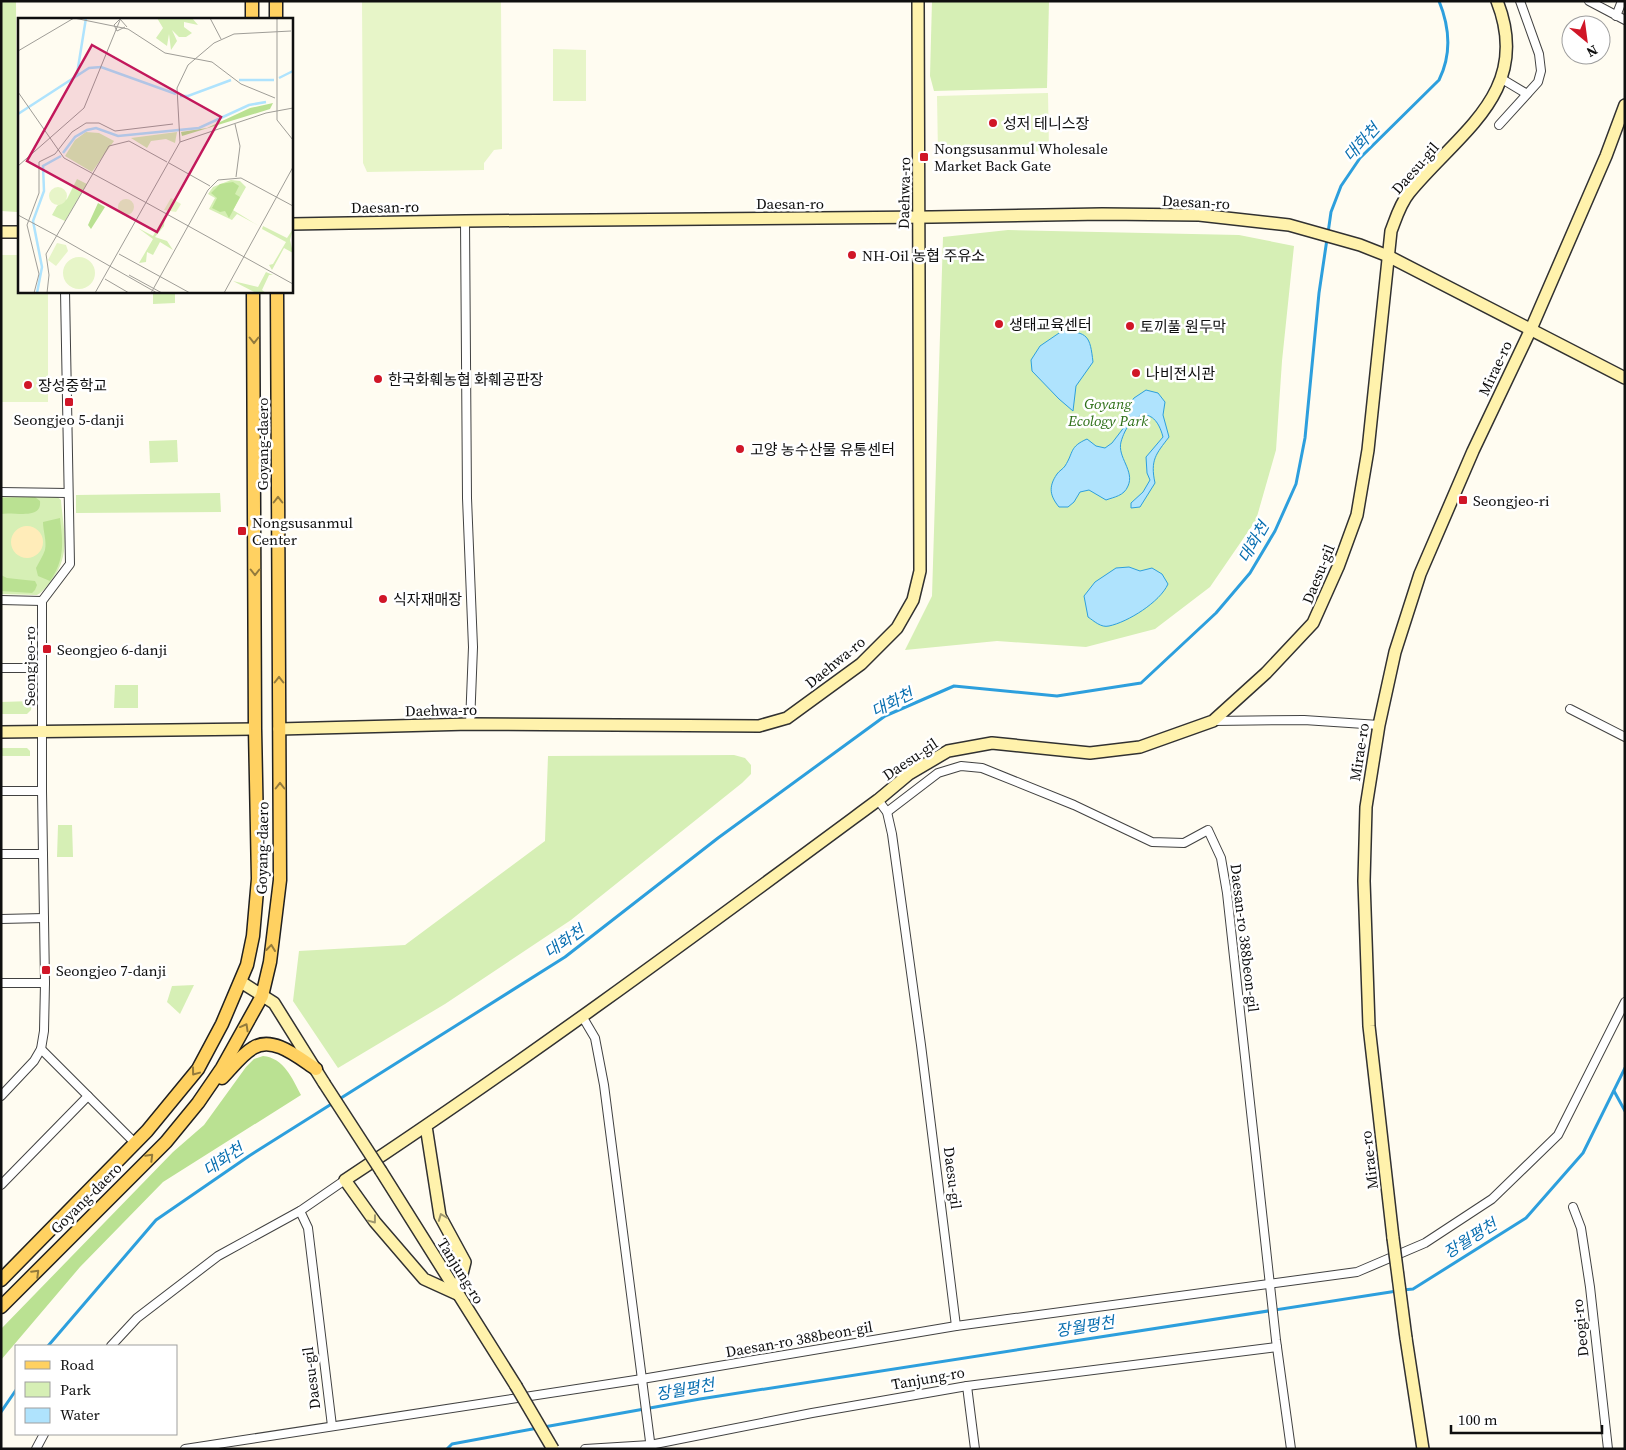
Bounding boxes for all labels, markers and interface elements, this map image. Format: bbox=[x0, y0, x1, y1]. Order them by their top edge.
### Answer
north arrow bbox=[1561, 15, 1611, 65]
inset map bbox=[18, 18, 292, 292]
text: N bbox=[1583, 40, 1602, 63]
place label: 성저 테니스장 bbox=[1003, 113, 1089, 134]
marker: 성저 테니스장 bbox=[987, 117, 999, 129]
water label: 대화천 bbox=[1338, 117, 1385, 166]
street label: Daesu-gil bbox=[1387, 137, 1444, 199]
place label: Nongsusanmul Wholesale Market Back Gate bbox=[934, 138, 1108, 176]
marker: Nongsusanmul Wholesale Market Back Gate bbox=[918, 151, 930, 163]
street label: Daehwa-ro bbox=[893, 157, 915, 229]
street label: Daesan-ro bbox=[1161, 190, 1231, 214]
street label: Daesan-ro bbox=[756, 193, 824, 214]
street label: Daesan-ro bbox=[351, 196, 419, 218]
place label: NH-Oil 농협 주유소 bbox=[862, 245, 985, 266]
marker: NH-Oil 농협 주유소 bbox=[846, 249, 858, 261]
place label: 생태교육센터 bbox=[1009, 314, 1092, 335]
place label: 토끼풀 원두막 bbox=[1140, 316, 1226, 337]
marker: 생태교육센터 bbox=[993, 318, 1005, 330]
marker: 토끼풀 원두막 bbox=[1124, 320, 1136, 332]
one-way arrow bbox=[249, 336, 259, 344]
street label: Mirae-ro bbox=[1473, 337, 1517, 399]
place label: 나비전시관 bbox=[1146, 363, 1215, 384]
marker: 나비전시관 bbox=[1130, 367, 1142, 379]
place label: 한국화훼농협 화훼공판장 bbox=[388, 369, 543, 390]
marker: 한국화훼농협 화훼공판장 bbox=[372, 373, 384, 385]
place label: 장성중학교 bbox=[38, 375, 107, 396]
marker: 장성중학교 bbox=[22, 379, 34, 391]
park label: Goyang Ecology Park bbox=[1067, 393, 1149, 431]
marker: Seongjeo 5-danji bbox=[63, 396, 75, 408]
street label: Goyang-daero bbox=[252, 397, 273, 491]
place label: Seongjeo 5-danji bbox=[14, 409, 124, 430]
place label: 고양 농수산물 유통센터 bbox=[750, 439, 895, 460]
marker: 고양 농수산물 유통센터 bbox=[734, 443, 746, 455]
place label: Seongjeo-ri bbox=[1473, 490, 1549, 511]
marker: Seongjeo-ri bbox=[1457, 494, 1469, 506]
one-way arrow bbox=[273, 496, 283, 504]
place label: Nongsusanmul Center bbox=[252, 512, 354, 550]
water label: 대화천 bbox=[1232, 515, 1275, 567]
marker: Nongsusanmul Center bbox=[236, 525, 248, 537]
street label: Daesu-gil bbox=[1297, 541, 1340, 607]
one-way arrow bbox=[250, 569, 260, 577]
place label: 식자재매장 bbox=[393, 589, 462, 610]
marker: 식자재매장 bbox=[377, 593, 389, 605]
street label: Seongjeo-ro bbox=[19, 626, 40, 706]
street label: Daehwa-ro bbox=[800, 631, 870, 693]
place label: Seongjeo 6-danji bbox=[57, 639, 167, 660]
marker: Seongjeo 6-danji bbox=[41, 643, 53, 655]
one-way arrow bbox=[274, 676, 284, 684]
water label: 대화천 bbox=[867, 681, 919, 722]
street label: Daehwa-ro bbox=[405, 699, 477, 721]
street label: Mirae-ro bbox=[1344, 721, 1374, 783]
street label: Daesu-gil bbox=[878, 733, 942, 785]
one-way arrow bbox=[275, 782, 285, 790]
street label: Goyang-daero bbox=[251, 801, 273, 895]
street label: Daesan-ro 388beon-gil bbox=[1225, 863, 1265, 1014]
water label: 대화천 bbox=[540, 918, 590, 963]
one-way arrow bbox=[265, 944, 276, 952]
place label: Seongjeo 7-danji bbox=[56, 960, 166, 981]
marker: Seongjeo 7-danji bbox=[40, 964, 52, 976]
one-way arrow bbox=[239, 1023, 249, 1032]
one-way arrow bbox=[192, 1067, 201, 1076]
street label: Mirae-ro bbox=[1355, 1130, 1383, 1190]
water label: 대화천 bbox=[199, 1136, 249, 1180]
street label: Daesu-gil bbox=[939, 1146, 967, 1211]
one-way arrow bbox=[144, 1154, 153, 1163]
street label: Goyang-daero bbox=[46, 1158, 126, 1238]
water label: 장월평천 bbox=[1439, 1212, 1503, 1263]
one-way arrow bbox=[438, 1213, 448, 1222]
one-way arrow bbox=[368, 1214, 377, 1223]
street label: Tanjung-ro bbox=[432, 1234, 490, 1308]
one-way arrow bbox=[30, 1269, 39, 1278]
street label: Deogi-ro bbox=[1567, 1298, 1593, 1358]
water label: 장월평천 bbox=[1054, 1310, 1118, 1341]
street label: Daesan-ro 388beon-gil bbox=[724, 1316, 875, 1362]
legend bbox=[15, 1345, 178, 1435]
street label: Daesu-gil bbox=[297, 1345, 325, 1410]
text: Road bbox=[60, 1354, 94, 1375]
street label: Tanjung-ro bbox=[890, 1361, 966, 1395]
water label: 장월평천 bbox=[654, 1373, 718, 1405]
text: Park bbox=[60, 1379, 92, 1400]
scale bar bbox=[1451, 1402, 1602, 1434]
text: Water bbox=[60, 1404, 101, 1425]
text: 100 m bbox=[1458, 1409, 1498, 1430]

